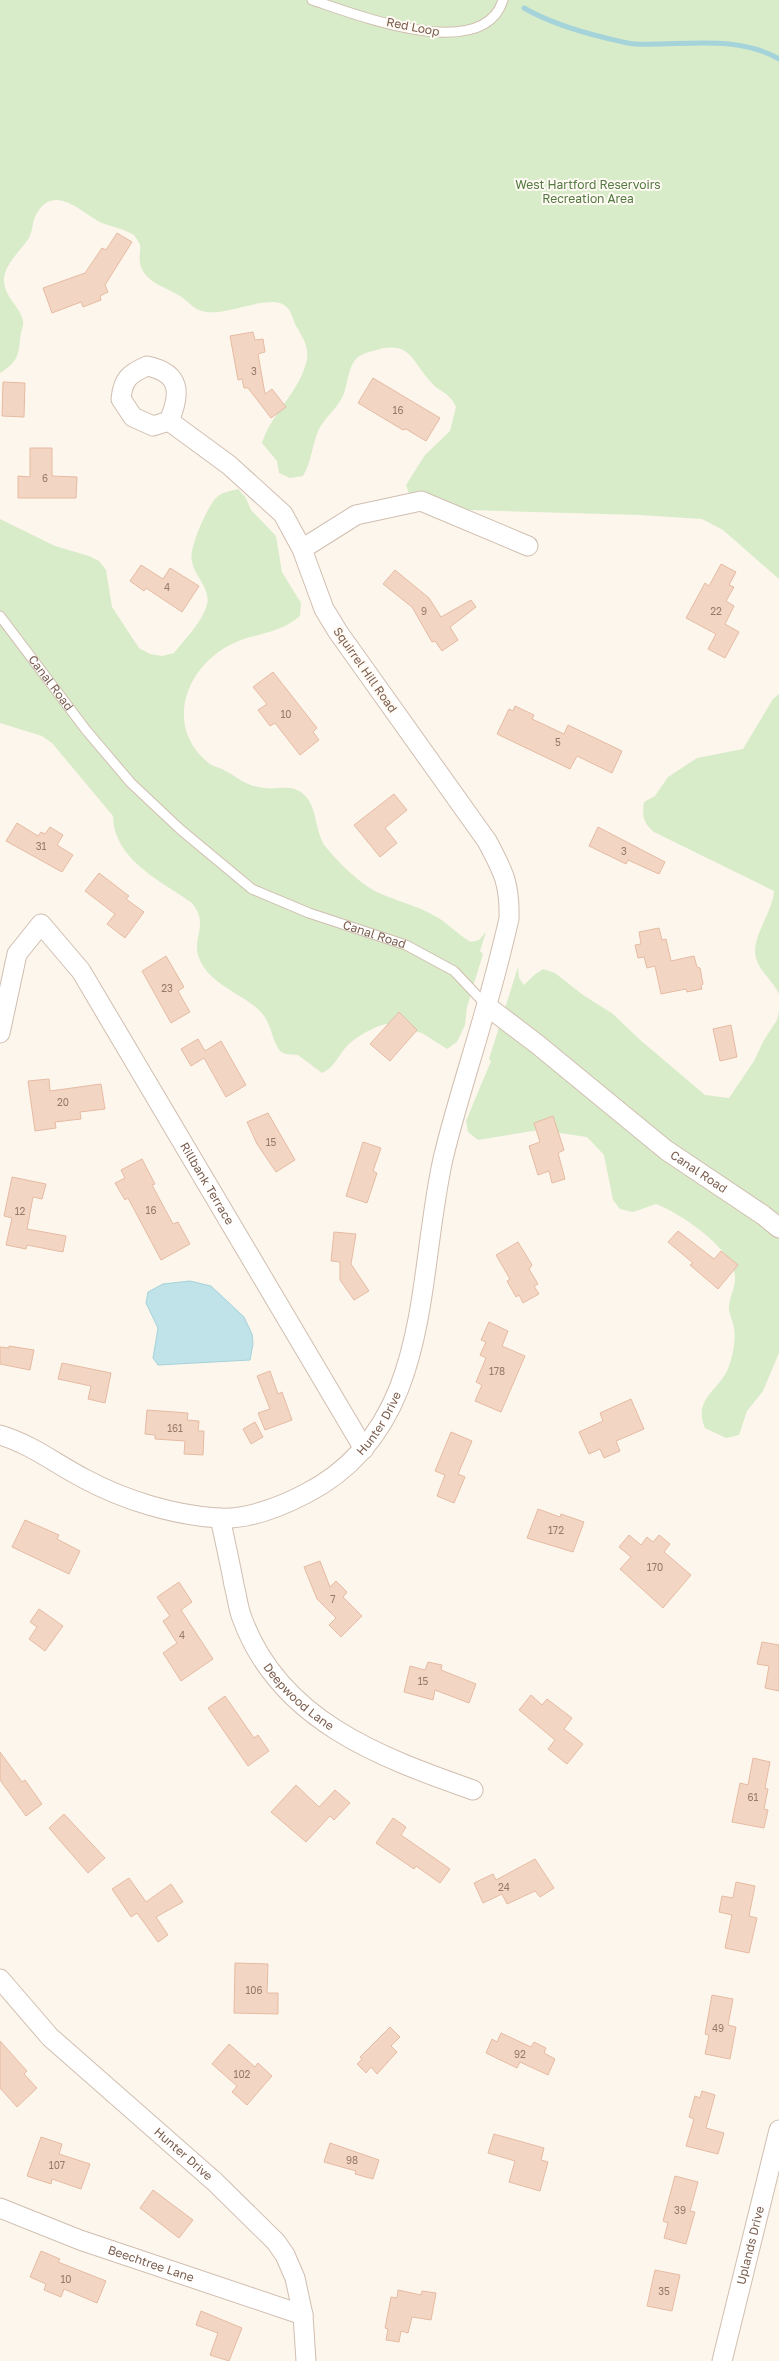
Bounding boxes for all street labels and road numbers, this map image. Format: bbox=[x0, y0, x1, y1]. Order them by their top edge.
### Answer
street label: Red Loop bbox=[385, 14, 441, 39]
street label: Squirrel Hill Road bbox=[330, 624, 401, 715]
street label: Canal Road bbox=[25, 652, 77, 713]
street label: Canal Road bbox=[341, 917, 408, 951]
street label: Rillbank Terrace bbox=[177, 1139, 238, 1227]
street label: Canal Road bbox=[668, 1147, 730, 1196]
street label: Hunter Drive bbox=[353, 1389, 404, 1458]
street label: Deepwood Lane bbox=[260, 1660, 337, 1733]
street label: Hunter Drive bbox=[151, 2124, 216, 2183]
street label: Uplands Drive bbox=[733, 2204, 767, 2286]
street label: Beechtree Lane bbox=[106, 2242, 196, 2285]

